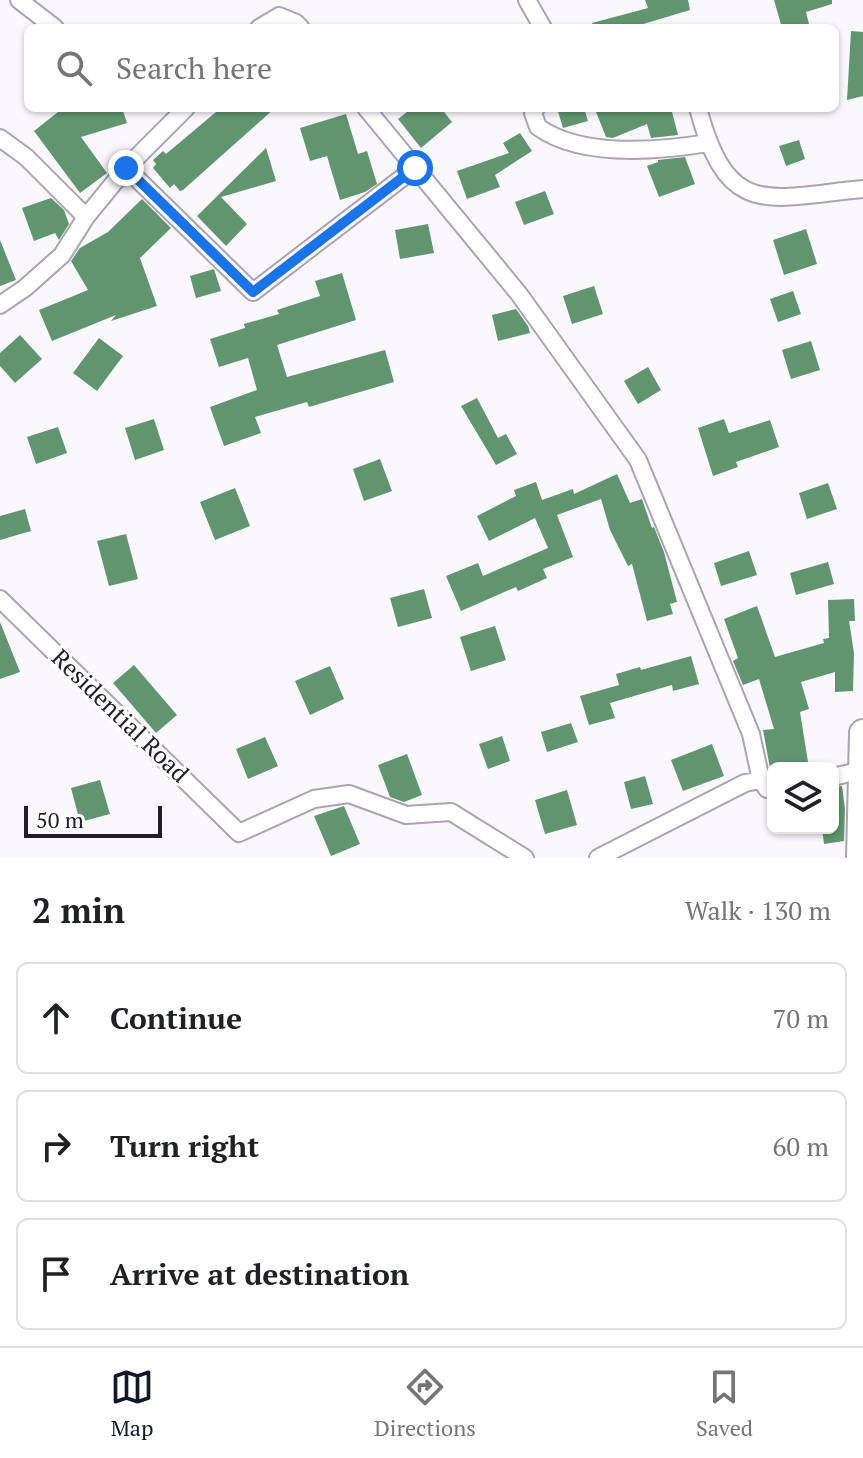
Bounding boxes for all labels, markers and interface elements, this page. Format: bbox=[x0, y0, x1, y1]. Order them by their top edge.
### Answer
search box bbox=[24, 24, 839, 112]
icon: search bbox=[52, 46, 96, 90]
text: Search here bbox=[116, 48, 272, 88]
route end bbox=[108, 150, 144, 186]
route start bbox=[397, 150, 433, 186]
street label: Residential Road bbox=[45, 642, 196, 789]
map controls bbox=[767, 762, 839, 834]
button: layers bbox=[767, 762, 839, 834]
scale bar bbox=[24, 802, 162, 838]
text: 50 m bbox=[36, 805, 84, 834]
text: 2 min bbox=[32, 888, 125, 933]
text: Walk · 130 m bbox=[685, 893, 831, 927]
icon: ahead bbox=[34, 996, 78, 1040]
text: Continue bbox=[110, 998, 242, 1038]
text: 70 m bbox=[773, 1001, 829, 1035]
icon: right bbox=[34, 1124, 78, 1168]
text: Turn right bbox=[110, 1126, 259, 1166]
text: 60 m bbox=[773, 1129, 829, 1163]
icon: arrive bbox=[34, 1252, 78, 1296]
text: Arrive at destination bbox=[110, 1254, 409, 1294]
tab: Map bbox=[110, 1365, 154, 1442]
tab: Directions bbox=[374, 1365, 476, 1442]
tab: Saved bbox=[696, 1365, 753, 1442]

